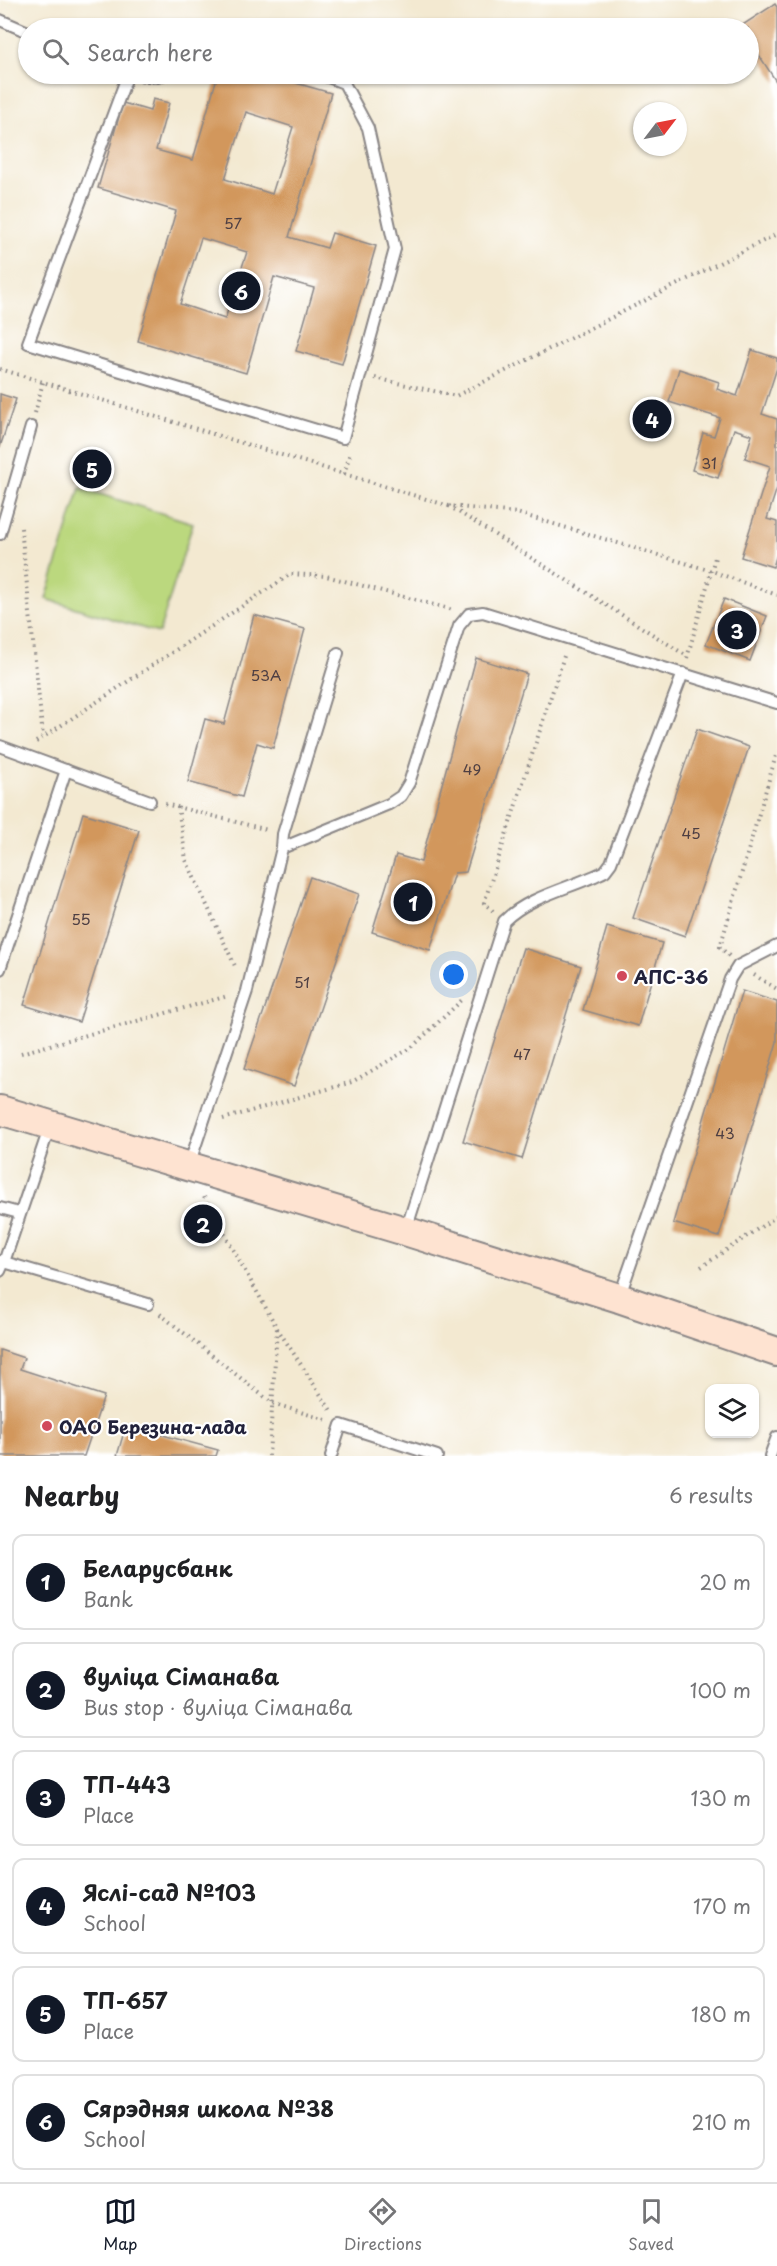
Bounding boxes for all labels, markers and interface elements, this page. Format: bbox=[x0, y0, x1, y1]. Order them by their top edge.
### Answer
search box bbox=[18, 18, 759, 84]
icon: search bbox=[39, 35, 72, 68]
text: Search here bbox=[87, 35, 213, 68]
north arrow bbox=[633, 102, 687, 156]
house number: 57 bbox=[224, 211, 242, 234]
pin: 6 bbox=[222, 268, 260, 314]
pin: 4 bbox=[632, 396, 672, 442]
pin: 5 bbox=[72, 446, 112, 492]
house number: 31 bbox=[701, 451, 717, 474]
pin: 3 bbox=[718, 608, 756, 652]
house number: 53А bbox=[251, 663, 281, 686]
house number: 49 bbox=[463, 757, 481, 780]
house number: 45 bbox=[681, 821, 701, 844]
pin: 1 bbox=[394, 880, 432, 924]
house number: 55 bbox=[71, 907, 91, 930]
your location bbox=[439, 960, 468, 989]
place label: АПС-36 bbox=[634, 963, 709, 990]
marker: АПС-36 bbox=[615, 969, 629, 983]
house number: 51 bbox=[294, 970, 310, 993]
house number: 47 bbox=[513, 1042, 531, 1065]
house number: 43 bbox=[715, 1121, 735, 1144]
pin: 2 bbox=[184, 1202, 222, 1246]
map controls bbox=[705, 1384, 759, 1438]
button: layers bbox=[705, 1384, 759, 1438]
place label: ОАО Березина-лада bbox=[59, 1413, 247, 1440]
marker: ОАО Березина-лада bbox=[40, 1419, 54, 1433]
text: Nearby bbox=[24, 1476, 119, 1515]
text: 6 results bbox=[669, 1480, 753, 1510]
text: Беларусбанк bbox=[83, 1551, 233, 1584]
text: 1 bbox=[41, 1567, 50, 1597]
text: 20 m bbox=[699, 1567, 751, 1597]
text: Bank bbox=[83, 1584, 133, 1614]
text: вуліца Сіманава bbox=[83, 1659, 279, 1692]
text: 2 bbox=[38, 1675, 53, 1705]
text: 100 m bbox=[690, 1675, 751, 1705]
text: Bus stop · вуліца Сіманава bbox=[83, 1692, 352, 1722]
text: ТП-443 bbox=[83, 1767, 171, 1800]
text: 3 bbox=[39, 1783, 52, 1813]
text: 130 m bbox=[691, 1783, 751, 1813]
text: Place bbox=[83, 1800, 134, 1830]
text: Яслі-сад №103 bbox=[83, 1875, 256, 1908]
text: 4 bbox=[39, 1891, 52, 1921]
text: 170 m bbox=[693, 1891, 751, 1921]
text: School bbox=[83, 1908, 146, 1938]
text: ТП-657 bbox=[83, 1983, 168, 2016]
text: 5 bbox=[39, 1999, 52, 2029]
text: 180 m bbox=[691, 1999, 751, 2029]
text: Place bbox=[83, 2016, 134, 2046]
text: Сярэдняя школа №38 bbox=[83, 2091, 334, 2124]
text: 6 bbox=[38, 2107, 53, 2137]
text: 210 m bbox=[692, 2107, 751, 2137]
text: School bbox=[83, 2124, 146, 2154]
tab: Map bbox=[103, 2195, 137, 2255]
tab: Directions bbox=[344, 2195, 422, 2255]
tab: Saved bbox=[628, 2195, 674, 2255]

